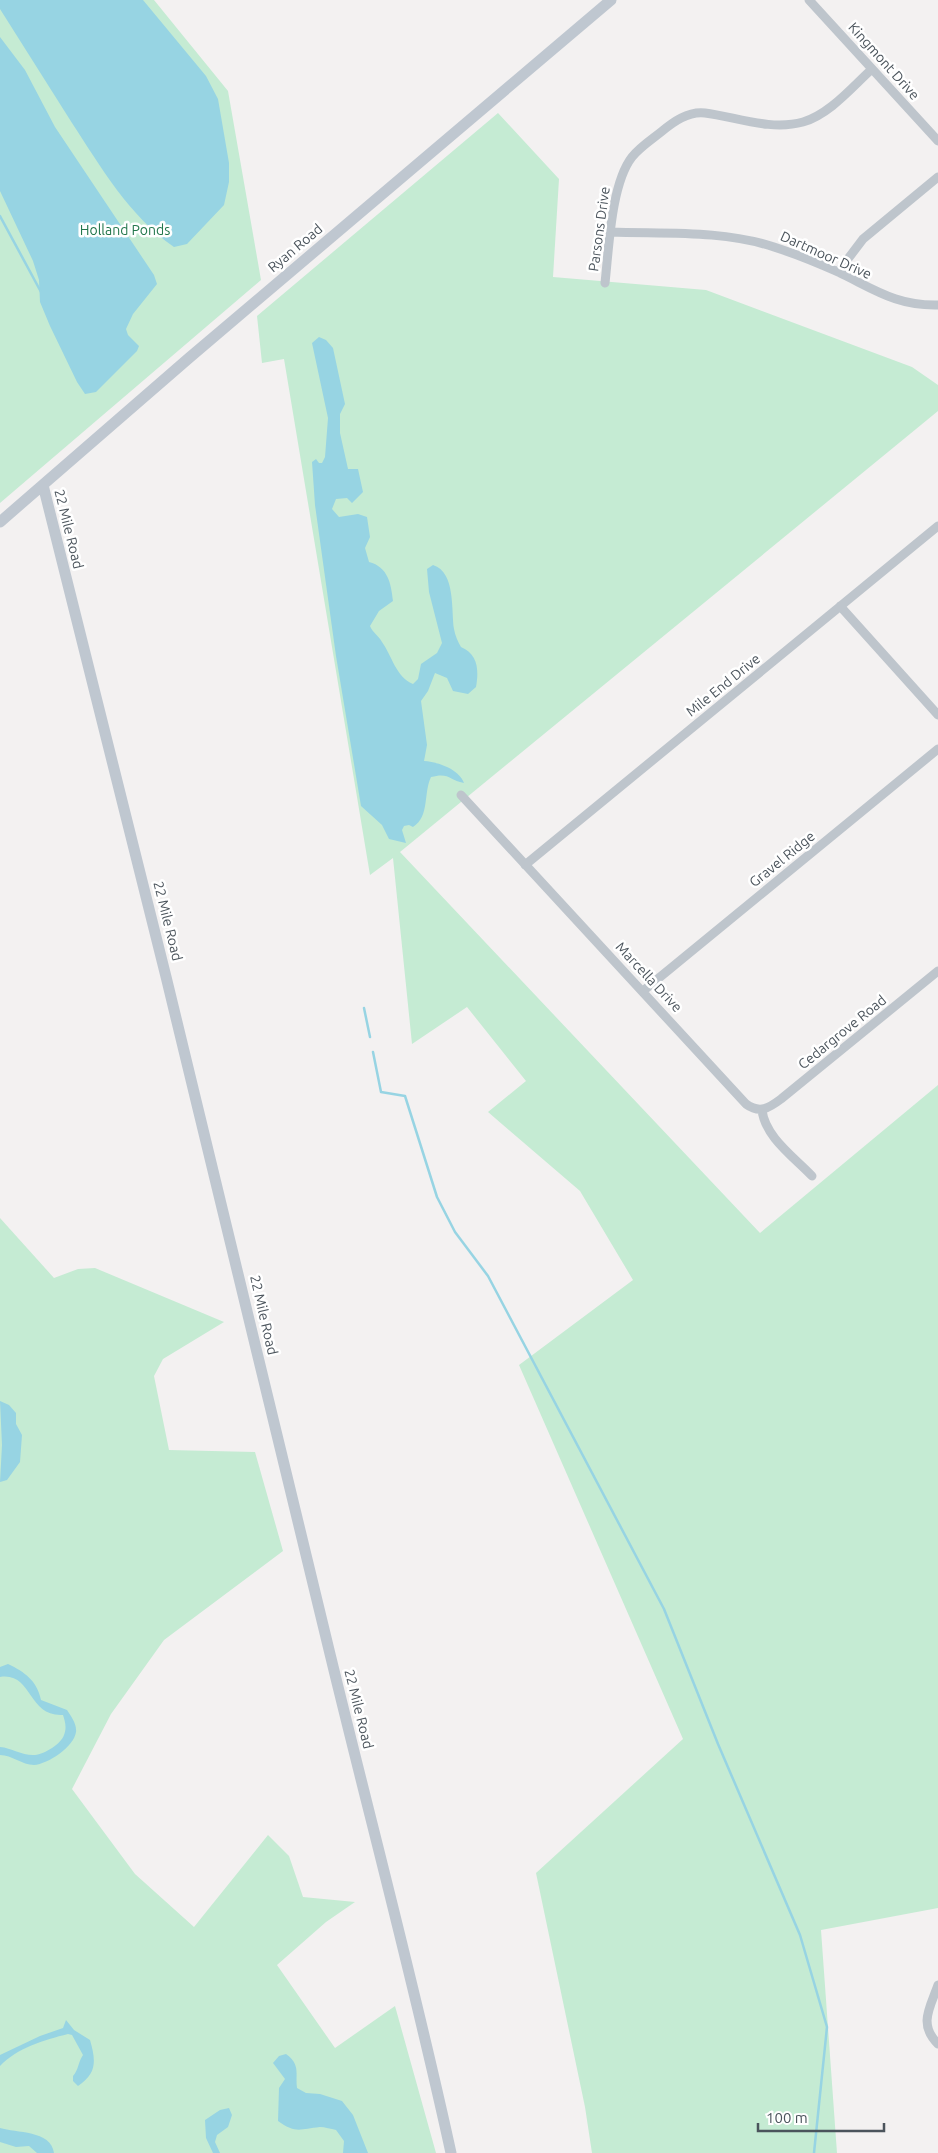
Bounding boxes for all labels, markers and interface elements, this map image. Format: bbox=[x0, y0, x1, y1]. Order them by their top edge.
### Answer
street label: Kingmont Drive bbox=[845, 19, 923, 103]
street label: Parsons Drive bbox=[585, 186, 613, 272]
street label: Ryan Road bbox=[265, 221, 325, 275]
park label: Holland Ponds bbox=[80, 222, 170, 238]
street label: Dartmoor Drive bbox=[778, 228, 874, 282]
street label: 22 Mile Road bbox=[51, 488, 87, 570]
street label: Mile End Drive bbox=[683, 650, 763, 720]
street label: Gravel Ridge bbox=[746, 828, 818, 890]
street label: 22 Mile Road bbox=[150, 880, 186, 962]
street label: Marcella Drive bbox=[613, 939, 685, 1015]
street label: Cedargrove Road bbox=[795, 992, 889, 1072]
street label: 22 Mile Road bbox=[247, 1274, 281, 1356]
street label: 22 Mile Road bbox=[341, 1668, 377, 1750]
scale bar bbox=[758, 2100, 884, 2132]
text: 100 m bbox=[766, 2109, 808, 2126]

